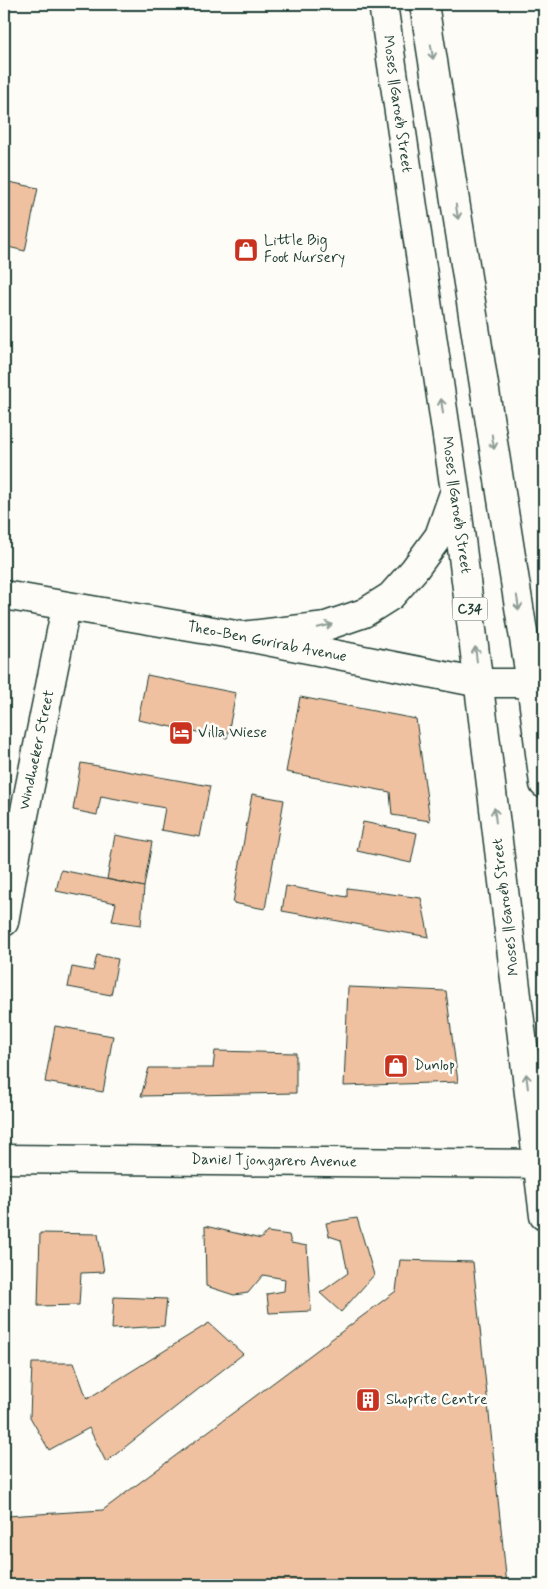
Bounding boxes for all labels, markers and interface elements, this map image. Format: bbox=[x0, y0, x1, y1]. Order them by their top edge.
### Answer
street label: Moses ǁGaroëb Street bbox=[377, 34, 417, 174]
one-way arrow bbox=[427, 44, 437, 60]
one-way arrow bbox=[453, 204, 463, 220]
place label: Little Big Foot Nursery bbox=[264, 231, 345, 268]
shop icon: Little Big Foot Nursery bbox=[233, 237, 259, 263]
one-way arrow bbox=[437, 398, 447, 414]
one-way arrow bbox=[489, 434, 499, 450]
street label: Moses ǁGaroëb Street bbox=[436, 435, 476, 575]
one-way arrow bbox=[514, 594, 524, 610]
road number: C34 bbox=[452, 598, 488, 620]
street label: Theo-Ben Gurirab Avenue bbox=[186, 617, 349, 667]
one-way arrow bbox=[317, 620, 333, 630]
one-way arrow bbox=[471, 646, 481, 662]
street label: Windhoeker Street bbox=[15, 688, 59, 812]
hotel icon: Villa Wiese bbox=[168, 720, 194, 746]
place label: Villa Wiese bbox=[198, 723, 267, 743]
one-way arrow bbox=[490, 807, 500, 823]
street label: Moses ǁGaroëb Street bbox=[488, 837, 524, 977]
shop icon: Dunlop bbox=[383, 1053, 409, 1079]
place label: Dunlop bbox=[414, 1056, 455, 1076]
one-way arrow bbox=[522, 1073, 532, 1089]
street label: Daniel Tjongarero Avenue bbox=[191, 1150, 357, 1172]
building icon: Shoprite Centre bbox=[355, 1387, 381, 1413]
place label: Shoprite Centre bbox=[386, 1390, 487, 1410]

